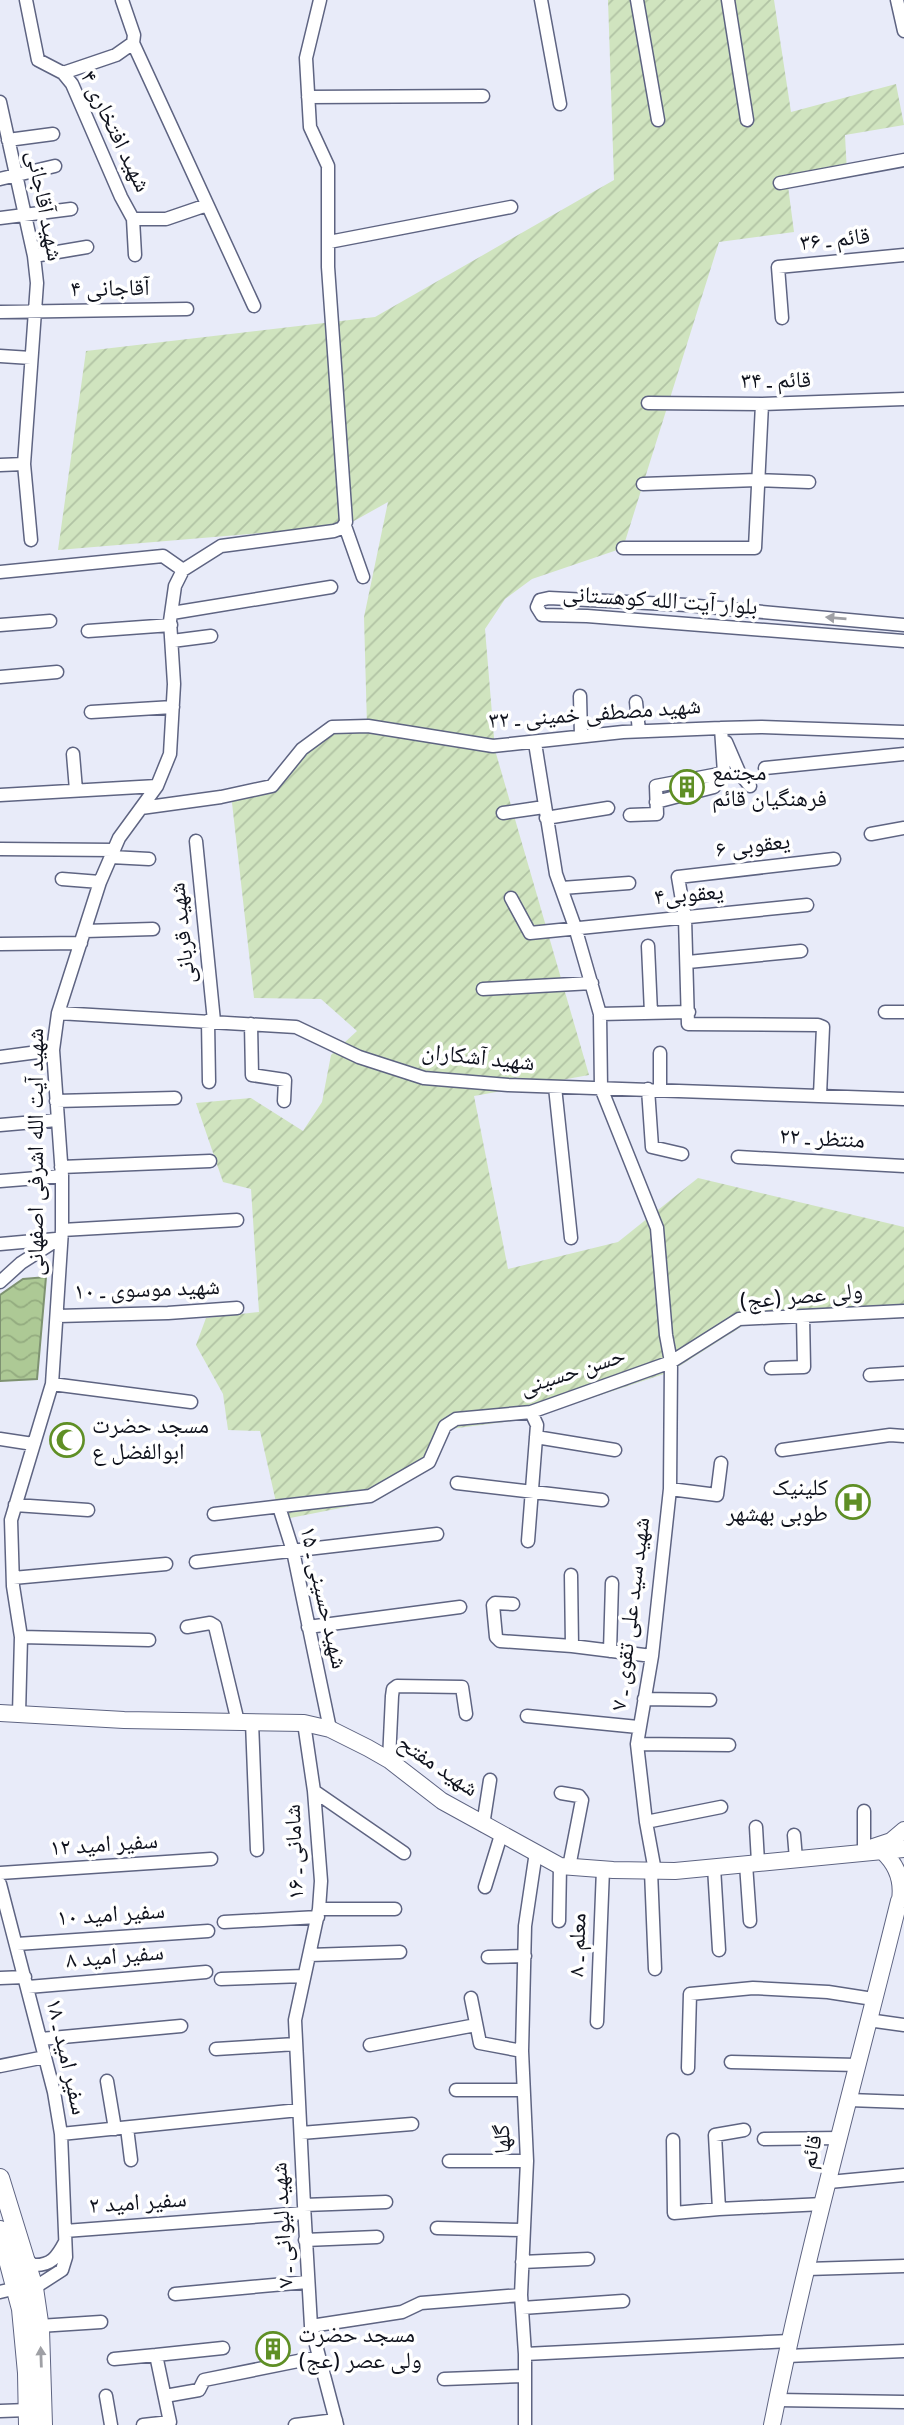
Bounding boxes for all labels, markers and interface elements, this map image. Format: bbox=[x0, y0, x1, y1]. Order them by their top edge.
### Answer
street label: شهید افتخاری ۴ bbox=[72, 66, 156, 198]
street label: شهید آقاجانی bbox=[18, 148, 68, 264]
street label: قائم ـ ۳۶ bbox=[799, 223, 871, 259]
street label: آقاجانی ۴ bbox=[70, 275, 151, 305]
street label: قائم ـ ۳۴ bbox=[741, 367, 811, 397]
street label: بلوار آیت الله کوهستانی bbox=[562, 581, 758, 623]
one-way arrow bbox=[825, 613, 847, 624]
street label: شهید مصطفی خمینی ـ ۳۲ bbox=[488, 693, 702, 737]
place label: مجتمع فرهنگیان قائم bbox=[712, 760, 827, 815]
building icon: مجتمع فرهنگیان قائم bbox=[668, 768, 706, 806]
street label: یعقوبی ۶ bbox=[714, 828, 792, 866]
street label: یعقوبی۴ bbox=[653, 879, 725, 913]
street label: شهید قربانی bbox=[164, 881, 204, 985]
street label: شهید آیت الله اشرفی اصفهانی bbox=[23, 1028, 52, 1276]
street label: شهید آشکاران bbox=[420, 1039, 536, 1079]
street label: منتظر ـ ۲۲ bbox=[779, 1123, 865, 1157]
street label: شهید موسوی ـ ۱۰ bbox=[73, 1274, 221, 1308]
street label: ولی عصر (عج) bbox=[738, 1278, 864, 1318]
street label: حسن حسینی bbox=[516, 1342, 630, 1404]
place label: مسجد حضرت ابوالفضل ع bbox=[92, 1413, 209, 1468]
mosque icon: مسجد حضرت ابوالفضل ع bbox=[48, 1421, 86, 1459]
place label: کلینیک طوبی بهشهر bbox=[725, 1475, 828, 1530]
hospital icon: کلینیک طوبی بهشهر bbox=[834, 1483, 872, 1521]
street label: شهید سید علی تقوی ـ ۷ bbox=[606, 1516, 658, 1712]
street label: شهید حسینی ـ ۱۵ bbox=[292, 1524, 352, 1672]
street label: شهید مفتح bbox=[391, 1729, 483, 1805]
street label: شامانی ـ ۱۶ bbox=[280, 1804, 312, 1900]
street label: سفیر امید ۱۲ bbox=[49, 1828, 159, 1864]
street label: سفیر امید ۱۰ bbox=[56, 1898, 166, 1934]
street label: معلم ـ ۸ bbox=[563, 1913, 595, 1977]
street label: سفیر امید ۸ bbox=[65, 1939, 165, 1977]
street label: سفیر امید ـ ۱۸ bbox=[38, 1996, 92, 2118]
street label: گلها bbox=[489, 2123, 519, 2155]
street label: قائم bbox=[795, 2132, 831, 2172]
street label: شهید لیوانی ـ ۷ bbox=[266, 2161, 302, 2289]
street label: سفیر امید ۲ bbox=[88, 2186, 188, 2222]
place label: مسجد حضرت ولی عصر (عج) bbox=[298, 2322, 422, 2377]
building icon: مسجد حضرت ولی عصر (عج) bbox=[254, 2330, 292, 2368]
one-way arrow bbox=[35, 2346, 46, 2368]

